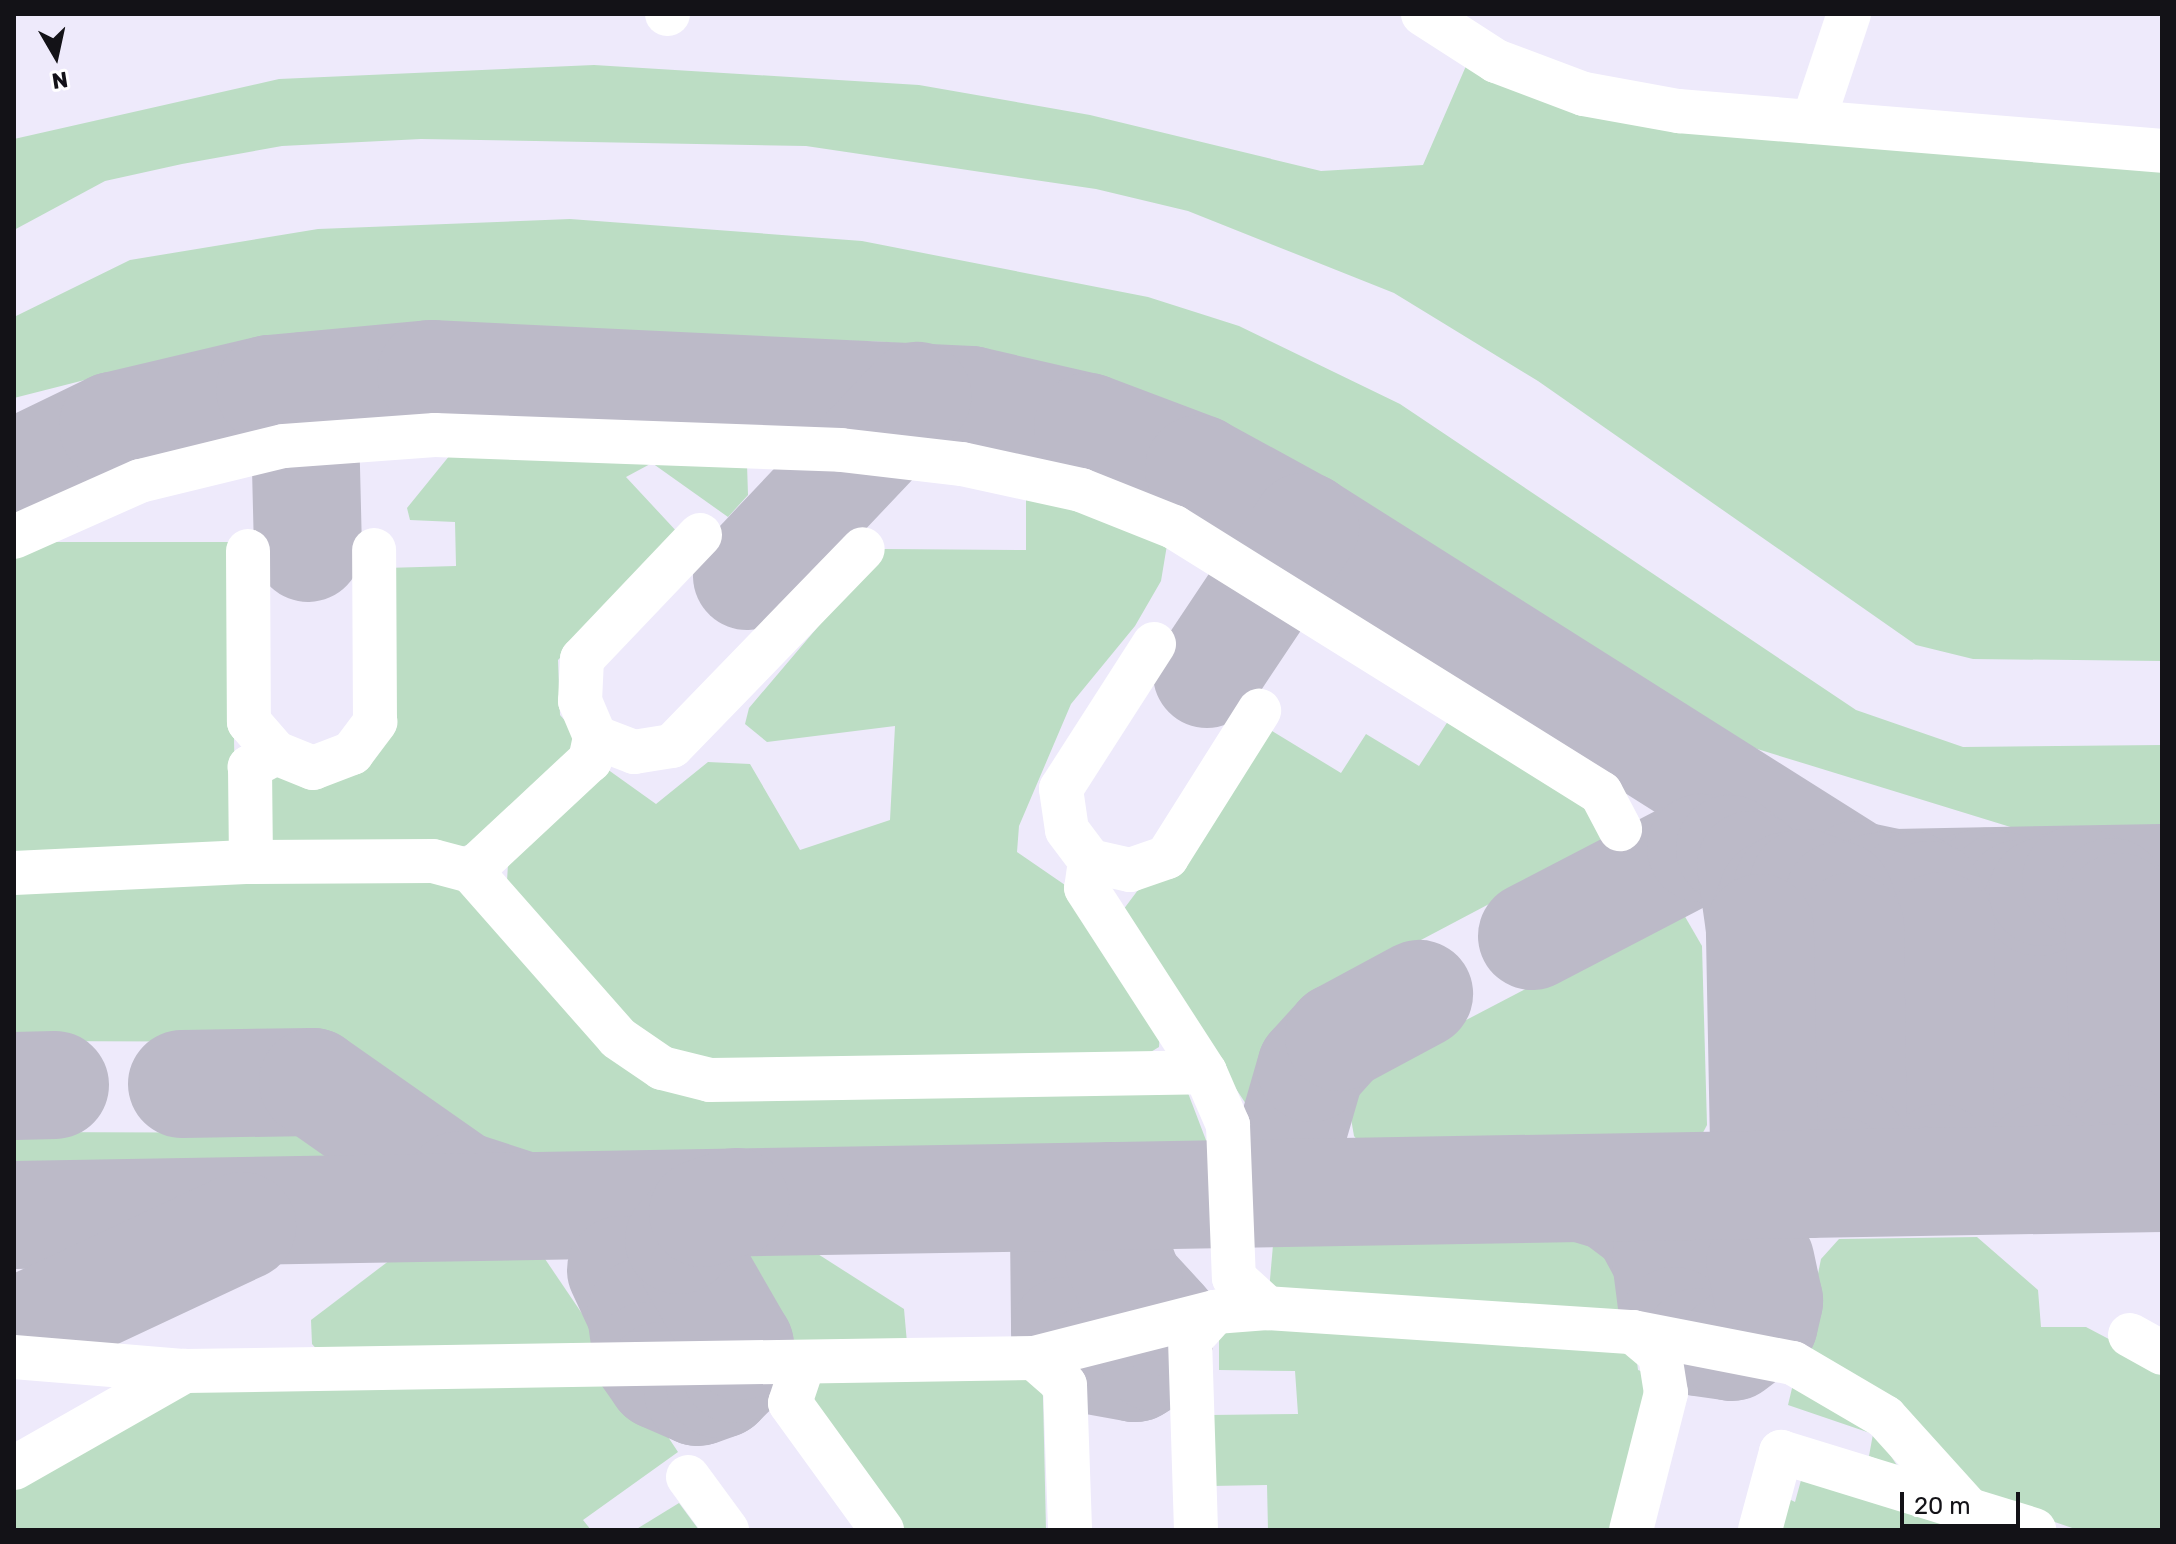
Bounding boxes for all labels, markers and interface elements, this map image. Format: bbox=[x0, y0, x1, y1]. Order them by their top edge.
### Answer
north arrow bbox=[16, 16, 96, 96]
text: N bbox=[50, 66, 70, 95]
scale bar bbox=[1904, 1476, 2024, 1526]
text: 20 m bbox=[1914, 1492, 1971, 1520]

